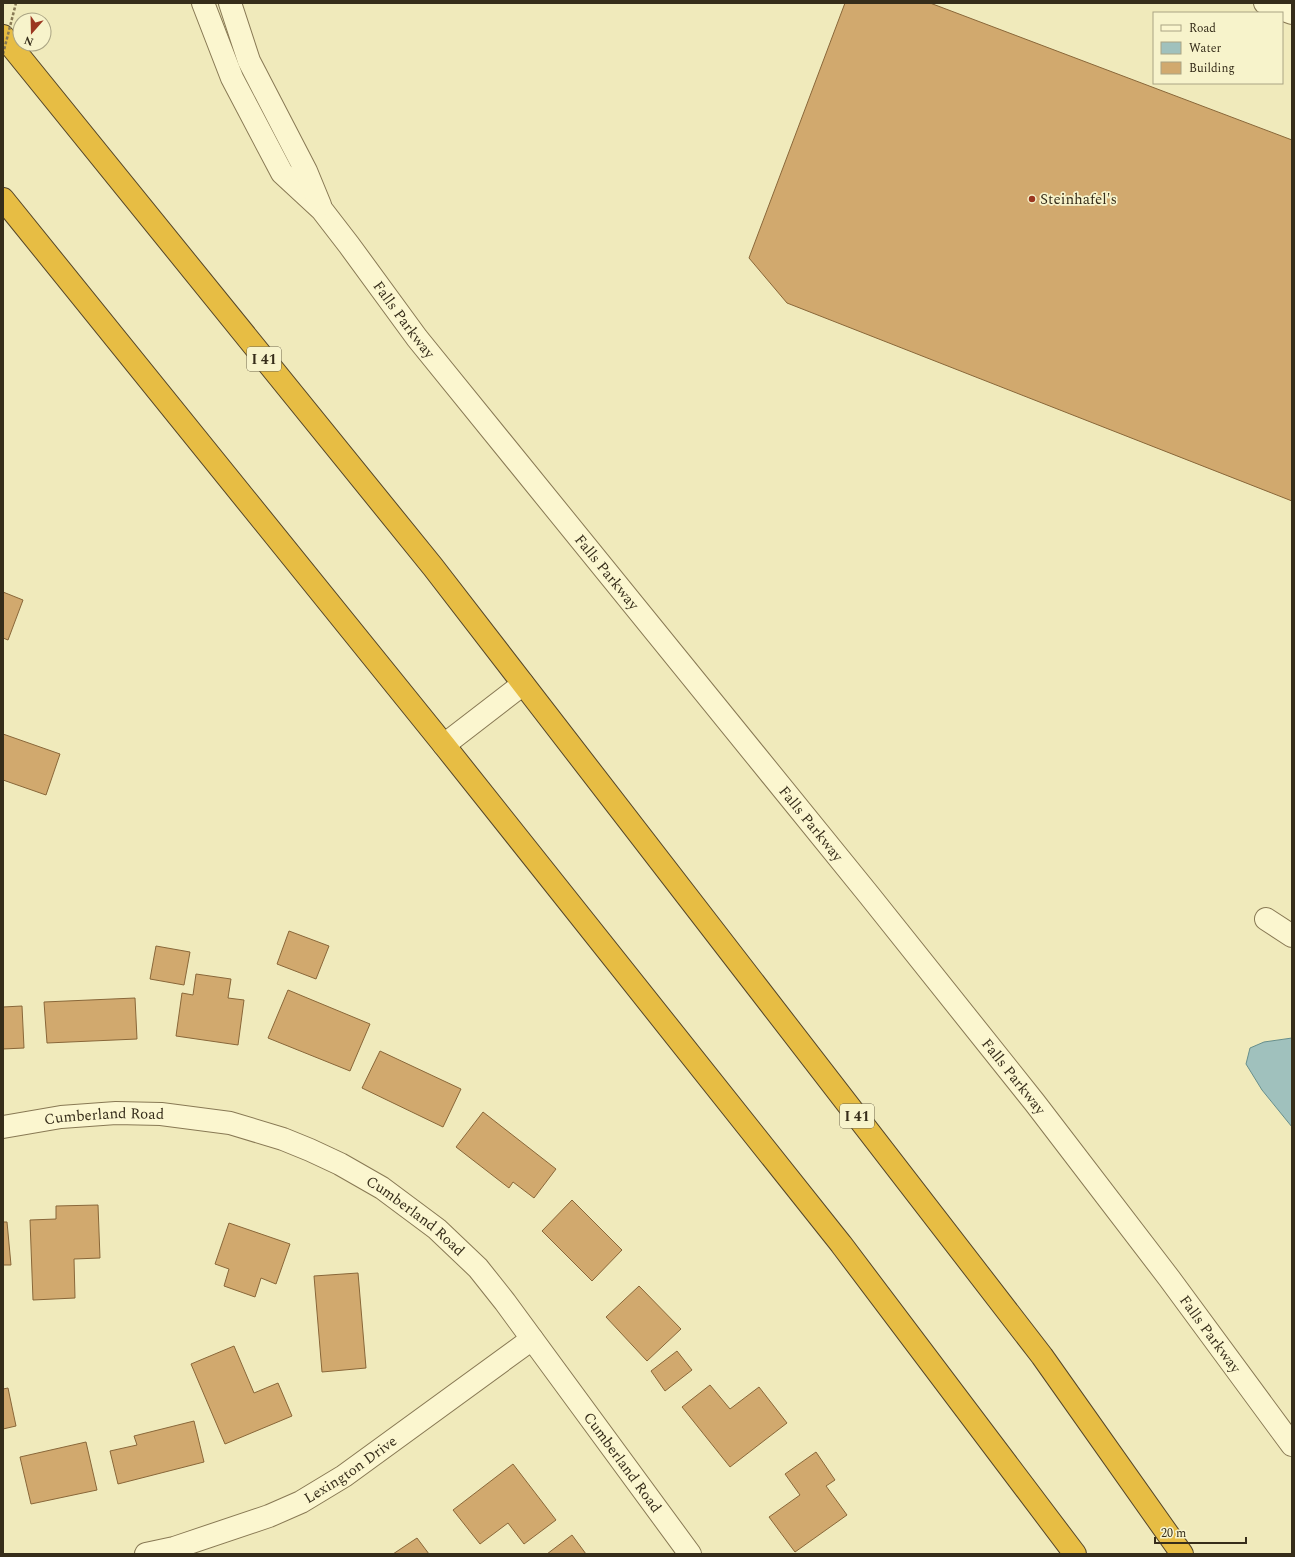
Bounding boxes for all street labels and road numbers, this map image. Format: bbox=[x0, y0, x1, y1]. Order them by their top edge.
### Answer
street label: Falls Parkway bbox=[367, 276, 441, 364]
road number: I 41 bbox=[247, 347, 281, 371]
street label: Falls Parkway bbox=[569, 529, 645, 616]
street label: Falls Parkway bbox=[773, 781, 849, 867]
street label: Falls Parkway bbox=[976, 1033, 1052, 1120]
street label: Cumberland Road bbox=[42, 1101, 164, 1131]
road number: I 41 bbox=[840, 1104, 874, 1128]
street label: Cumberland Road bbox=[362, 1170, 470, 1261]
street label: Falls Parkway bbox=[1174, 1290, 1247, 1378]
street label: Cumberland Road bbox=[578, 1407, 668, 1518]
street label: Lexington Drive bbox=[299, 1430, 402, 1509]

